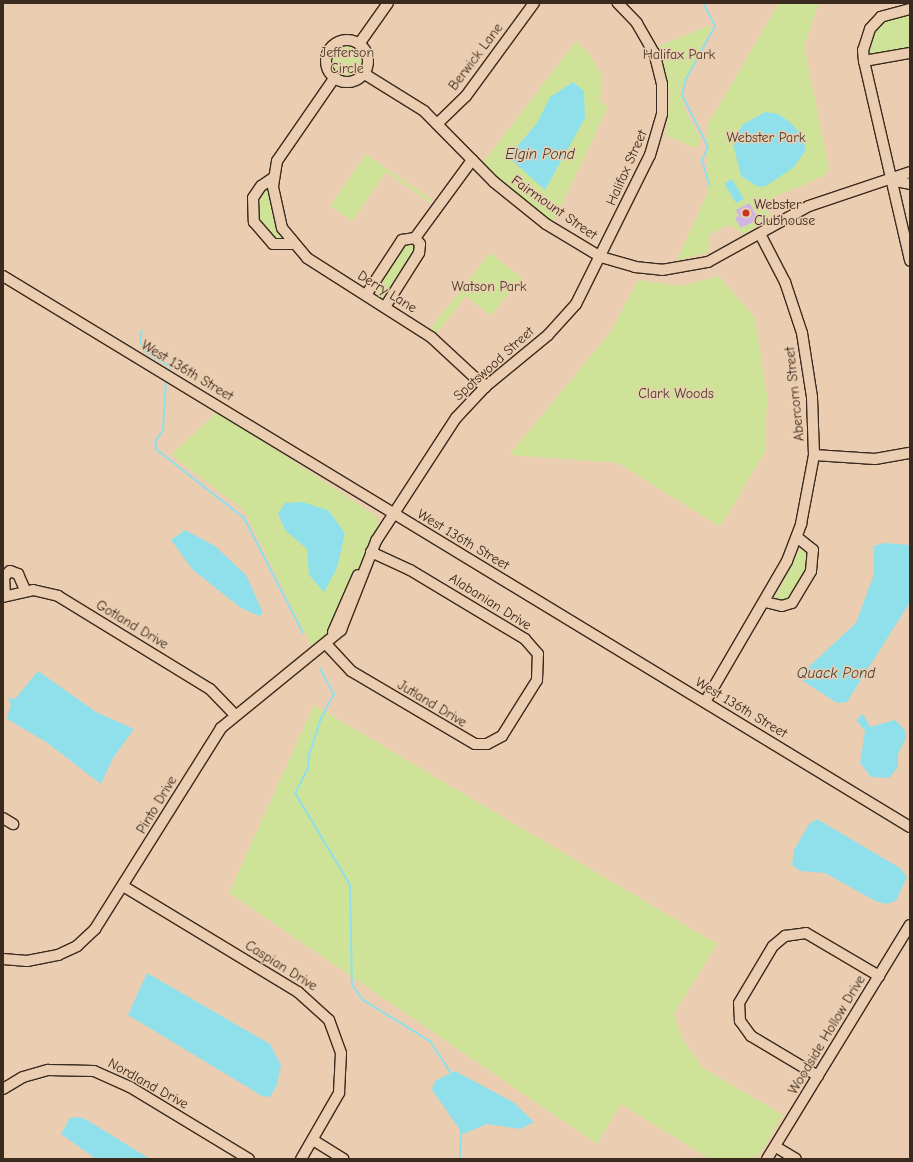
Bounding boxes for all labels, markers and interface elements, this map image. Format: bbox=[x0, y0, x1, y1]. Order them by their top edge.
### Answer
street label: Berwick Lane bbox=[445, 20, 507, 94]
park label: Jefferson Circle bbox=[320, 45, 374, 78]
park label: Halifax Park bbox=[643, 47, 715, 63]
street label: Halifax Street bbox=[603, 128, 651, 208]
park label: Webster Park bbox=[726, 130, 806, 146]
water label: Elgin Pond bbox=[505, 146, 575, 164]
street label: Fairmount Street bbox=[508, 172, 600, 244]
place label: Webster Clubhouse bbox=[754, 197, 815, 230]
marker: Webster Clubhouse bbox=[741, 208, 751, 218]
street label: Derry Lane bbox=[354, 267, 420, 317]
park label: Watson Park bbox=[452, 279, 526, 295]
street label: Spotswood Street bbox=[450, 324, 538, 404]
street label: West 136th Street bbox=[138, 337, 236, 405]
street label: Abercorn Street bbox=[782, 346, 808, 442]
park label: Clark Woods bbox=[638, 386, 714, 402]
street label: West 136th Street bbox=[414, 506, 512, 574]
street label: Alabanian Drive bbox=[446, 570, 534, 634]
street label: Gotland Drive bbox=[93, 597, 171, 653]
water label: Quack Pond bbox=[797, 665, 875, 683]
street label: West 136th Street bbox=[692, 674, 790, 742]
street label: Jutland Drive bbox=[394, 677, 470, 731]
street label: Pinto Drive bbox=[133, 773, 181, 837]
street label: Caspian Drive bbox=[242, 937, 320, 995]
street label: Woodside Hollow Drive bbox=[785, 972, 869, 1098]
street label: Nordland Drive bbox=[105, 1055, 191, 1113]

